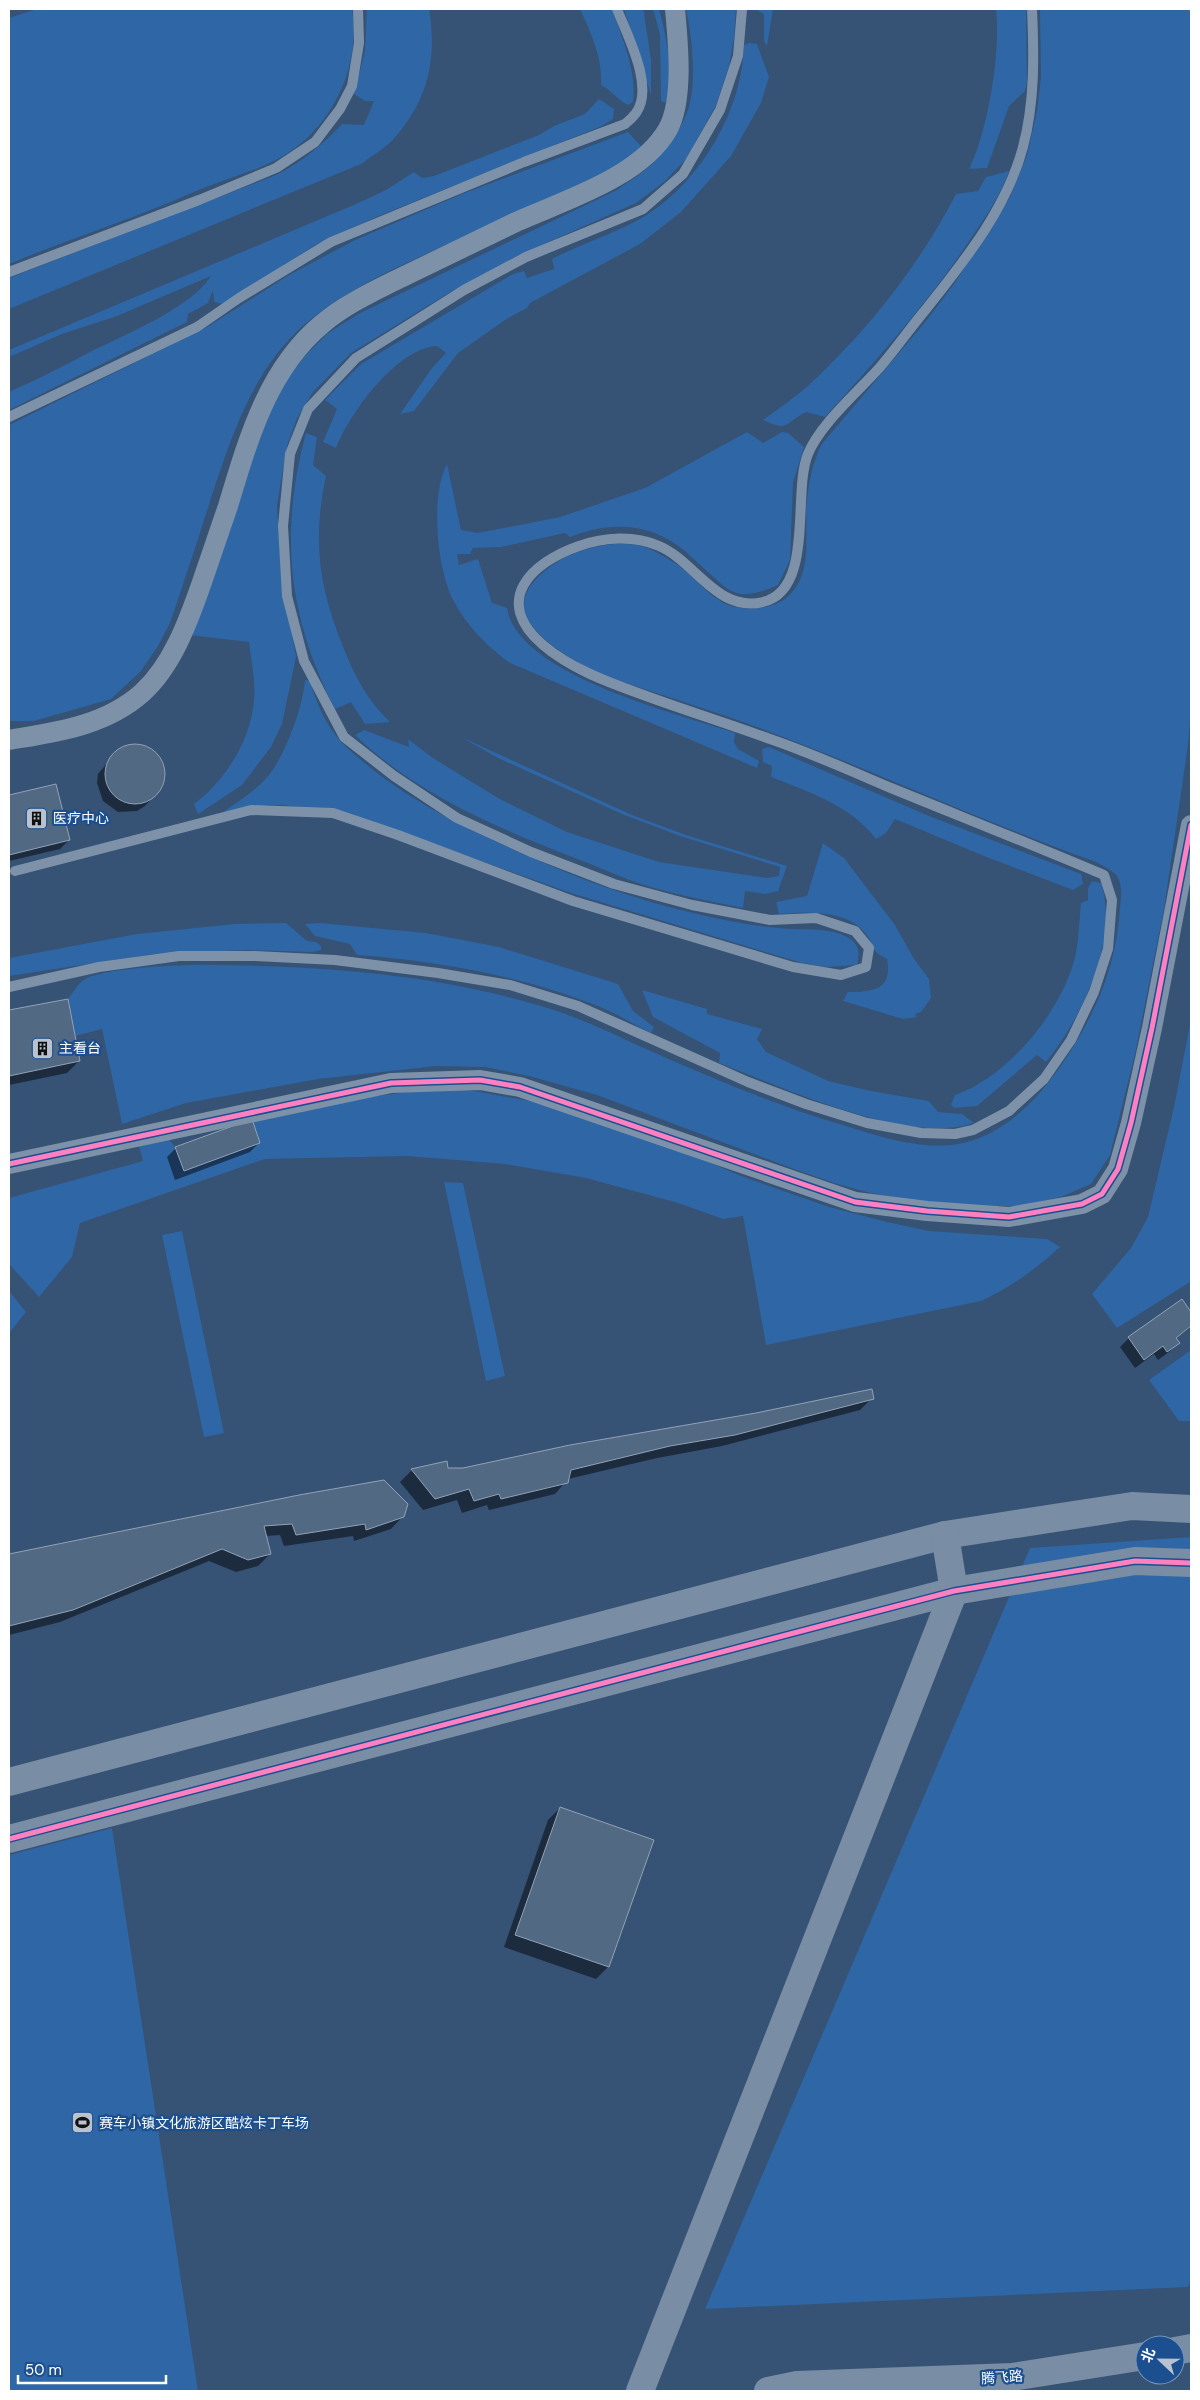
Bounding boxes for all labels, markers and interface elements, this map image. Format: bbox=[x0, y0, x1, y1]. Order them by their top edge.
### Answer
building icon: 医疗中心 bbox=[25, 806, 49, 830]
place label: 医疗中心 bbox=[53, 809, 109, 827]
building icon: 主看台 bbox=[31, 1036, 55, 1060]
place label: 主看台 bbox=[59, 1039, 101, 1057]
sports icon: 赛车小镇文化旅游区酷炫卡丁车场 bbox=[71, 2111, 95, 2135]
place label: 赛车小镇文化旅游区酷炫卡丁车场 bbox=[99, 2114, 309, 2132]
north arrow bbox=[1135, 2335, 1185, 2385]
text: 北 bbox=[1137, 2345, 1159, 2365]
scale bar bbox=[18, 2352, 165, 2384]
text: 50 m bbox=[25, 2360, 62, 2380]
street label: 腾飞路 bbox=[980, 2367, 1024, 2387]

